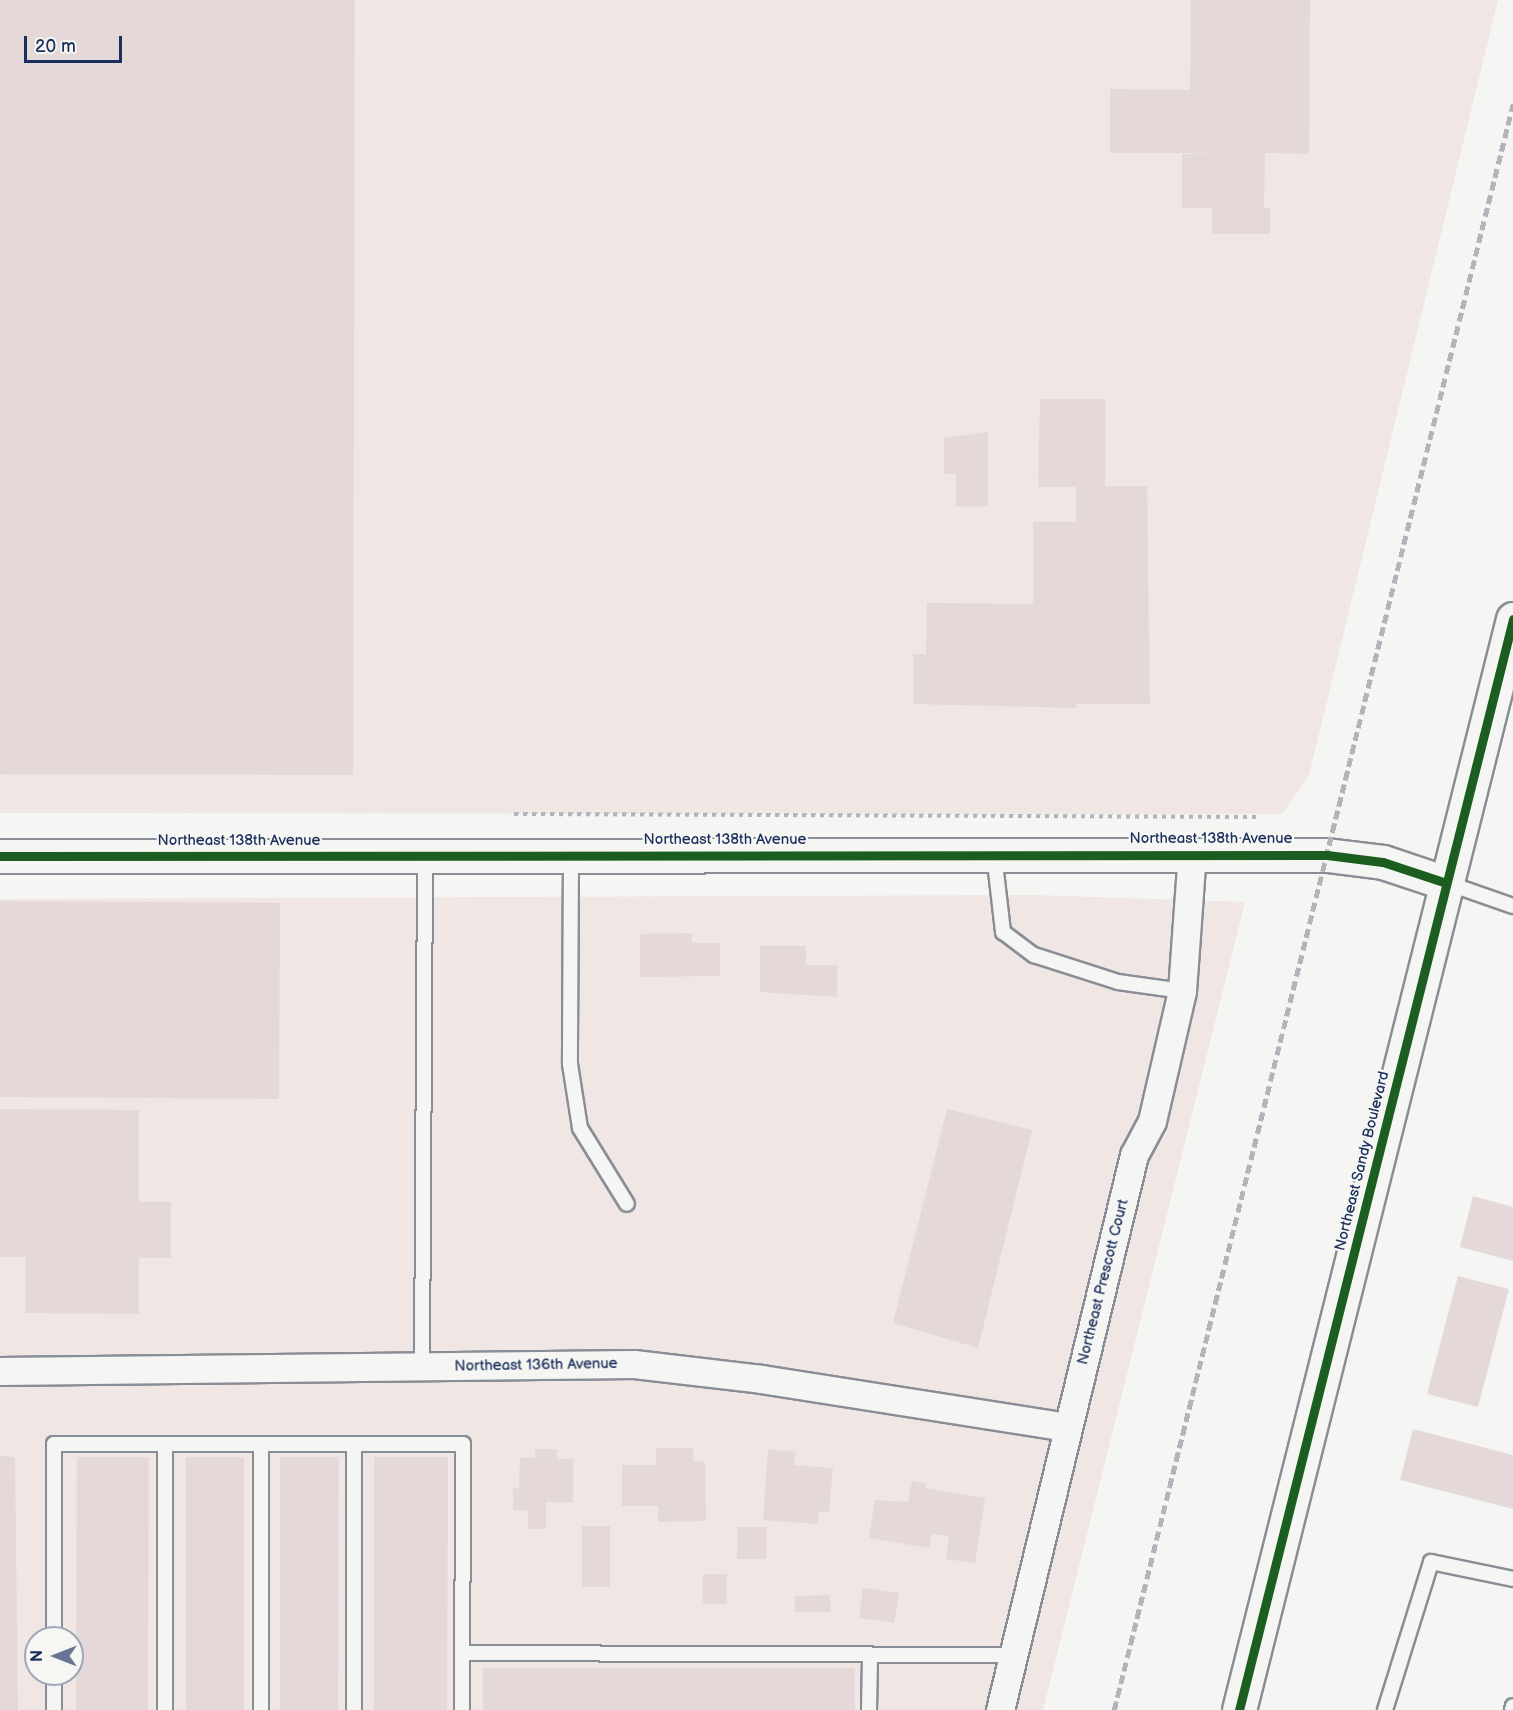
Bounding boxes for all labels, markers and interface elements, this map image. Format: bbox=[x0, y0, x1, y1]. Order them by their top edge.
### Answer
scale bar bbox=[27, 24, 124, 62]
text: 20 m bbox=[35, 36, 76, 57]
street label: Northeast 138th Avenue bbox=[1130, 830, 1292, 848]
street label: Northeast 138th Avenue bbox=[644, 831, 806, 849]
street label: Northeast 138th Avenue bbox=[158, 832, 320, 850]
street label: Northeast Sandy Boulevard bbox=[1331, 1069, 1393, 1253]
street label: Northeast Prescott Court bbox=[1074, 1197, 1132, 1367]
street label: Northeast 136th Avenue bbox=[454, 1355, 618, 1375]
north arrow bbox=[24, 1626, 84, 1686]
text: N bbox=[28, 1650, 47, 1662]

